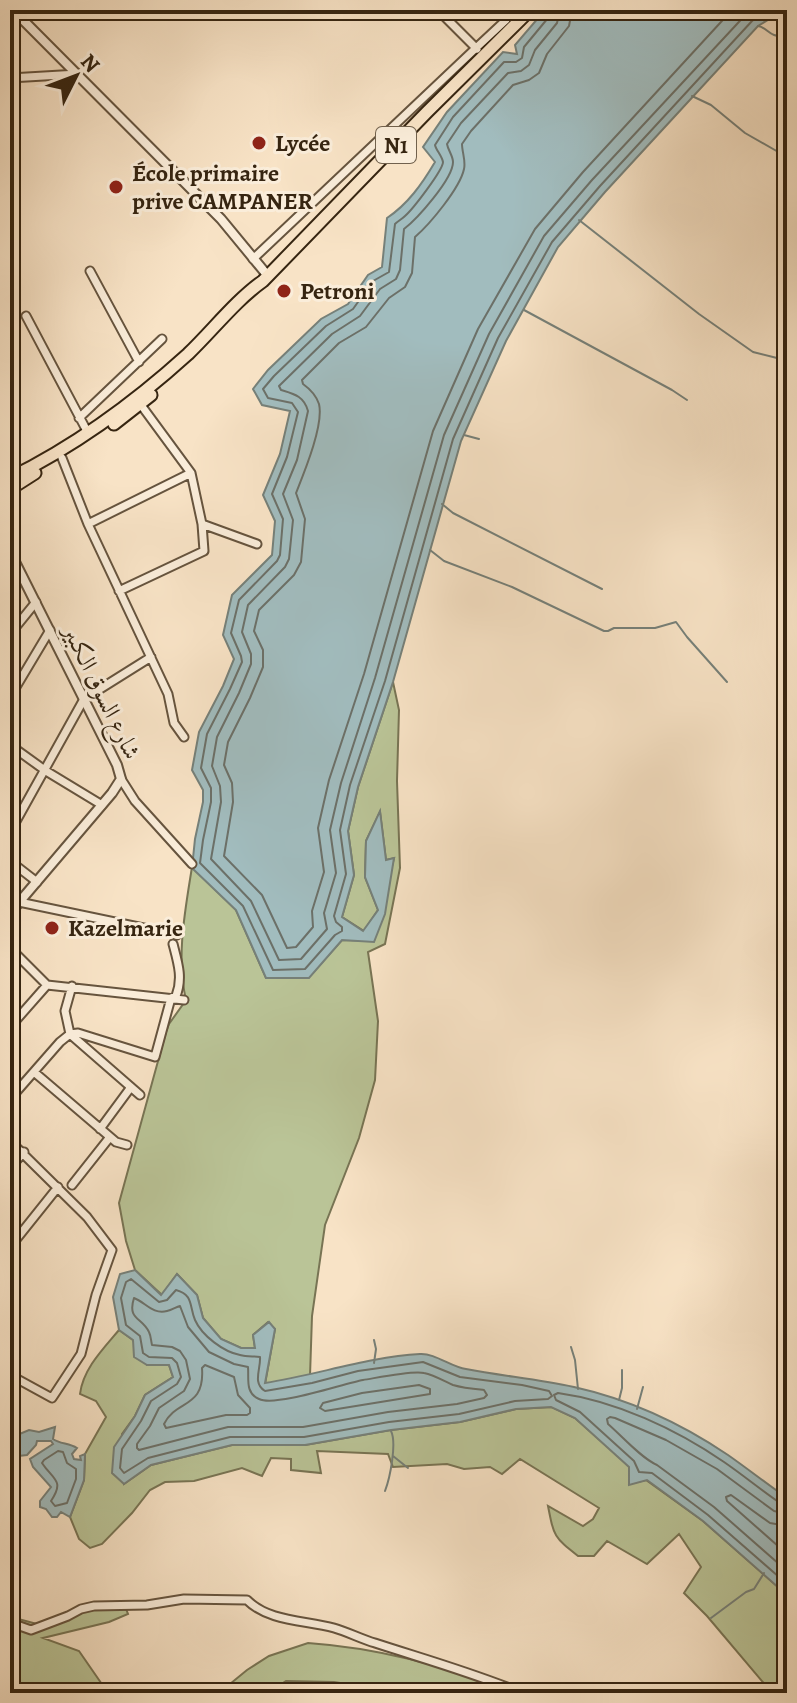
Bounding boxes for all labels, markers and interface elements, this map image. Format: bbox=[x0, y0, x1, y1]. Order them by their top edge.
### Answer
north arrow bbox=[36, 36, 116, 116]
text: N bbox=[74, 47, 107, 79]
place label: Lycée bbox=[275, 127, 330, 159]
road number: N1 bbox=[376, 127, 416, 163]
marker: Lycée bbox=[250, 134, 268, 152]
place label: École primaire prive CAMPANER bbox=[132, 157, 313, 217]
marker: École primaire prive CAMPANER bbox=[107, 178, 125, 196]
place label: Petroni bbox=[300, 275, 375, 307]
marker: Petroni bbox=[275, 282, 293, 300]
street label: شارع السوق الكبير bbox=[51, 617, 148, 766]
place label: Kazelmarie bbox=[68, 912, 183, 944]
marker: Kazelmarie bbox=[43, 919, 61, 937]

